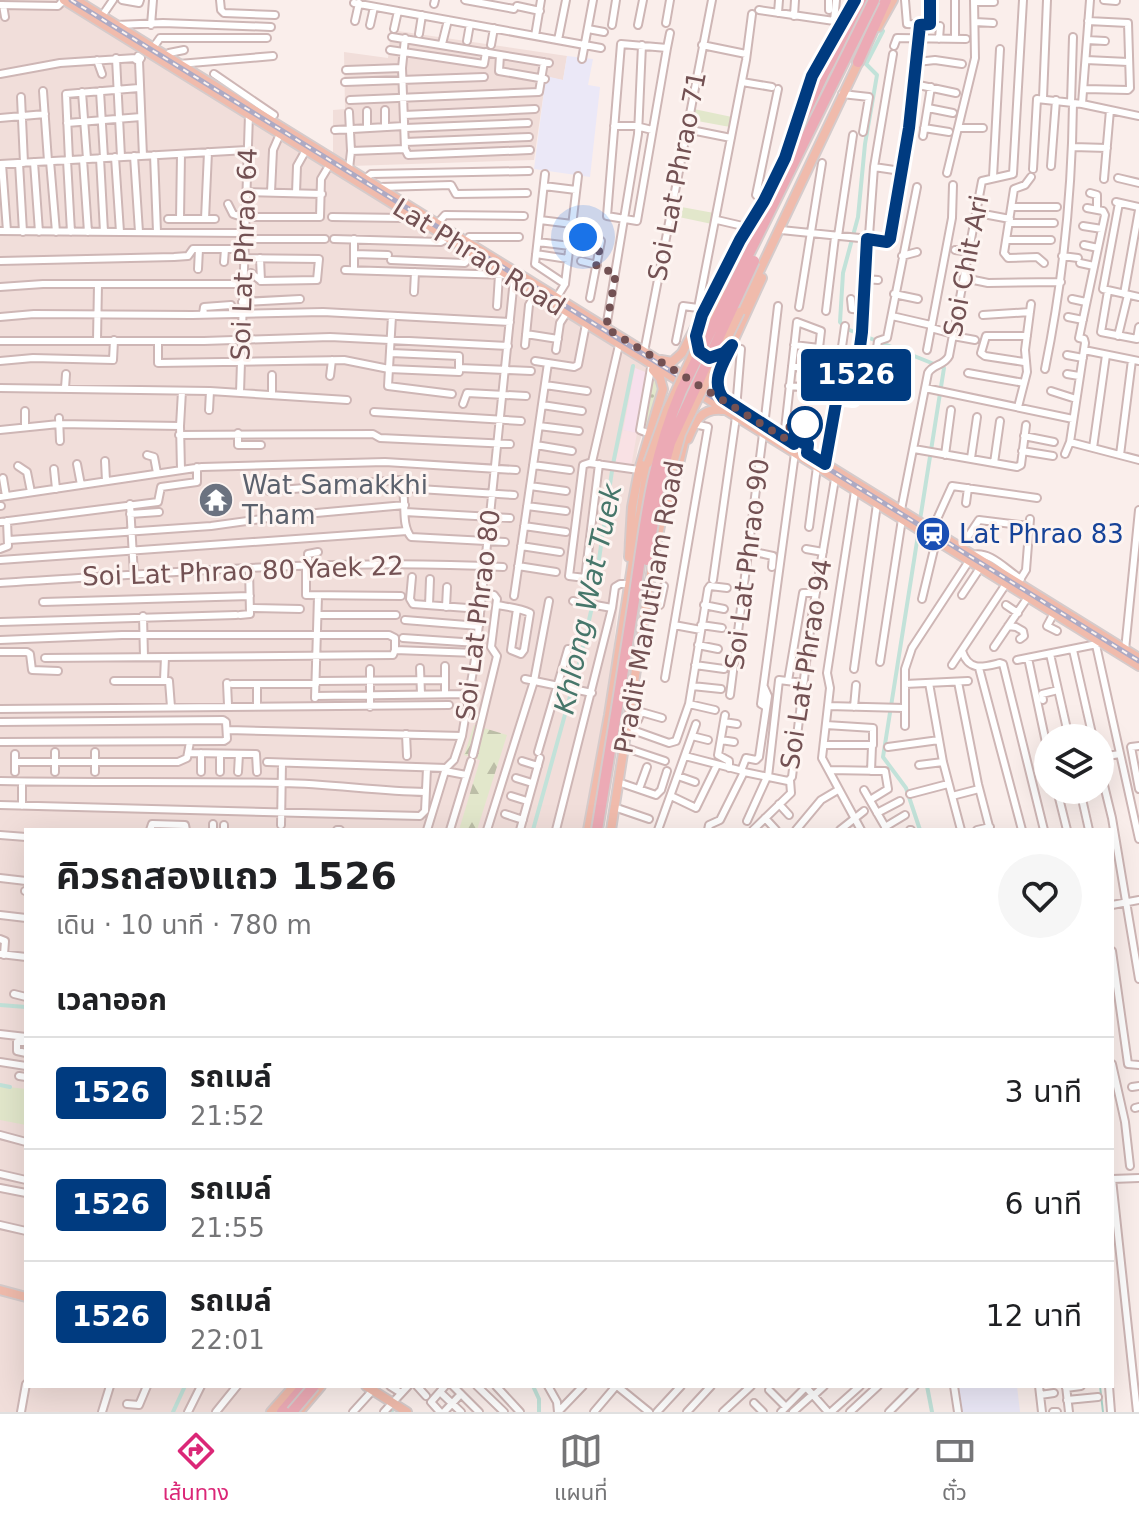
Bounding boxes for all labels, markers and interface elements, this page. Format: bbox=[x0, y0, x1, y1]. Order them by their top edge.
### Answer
street label: Soi Lat Phrao 71 bbox=[642, 69, 712, 283]
street label: Soi Lat Phrao 64 bbox=[225, 147, 263, 361]
street label: Lat Phrao Road bbox=[387, 192, 571, 322]
street label: Soi Chit Ari bbox=[938, 192, 994, 340]
your location bbox=[563, 217, 603, 257]
line badge: 1526 bbox=[800, 349, 912, 401]
text: 1526 bbox=[817, 358, 895, 391]
unlabelled marker bbox=[788, 407, 822, 441]
street label: Soi Lat Phrao 90 bbox=[719, 457, 775, 671]
street label: Pradit Manutham Road bbox=[608, 458, 690, 756]
place label: Wat Samakkhi Tham bbox=[241, 470, 428, 530]
water label: Khlong Wat Tuek bbox=[548, 479, 629, 717]
temple icon: Wat Samakkhi Tham bbox=[197, 481, 235, 519]
street label: Soi Lat Phrao 80 bbox=[450, 508, 506, 722]
station icon: Lat Phrao 83 bbox=[914, 515, 952, 553]
place label: Lat Phrao 83 bbox=[959, 519, 1124, 549]
street label: Soi Lat Phrao 80 Yaek 22 bbox=[82, 550, 404, 592]
street label: Soi Lat Phrao 94 bbox=[775, 557, 837, 771]
map controls bbox=[1034, 724, 1114, 804]
button: layers bbox=[1034, 724, 1114, 804]
text: คิวรถสองแถว 1526 bbox=[56, 854, 397, 898]
button: heart bbox=[998, 854, 1082, 938]
text: เดิน · 10 นาที · 780 m bbox=[56, 910, 312, 940]
text: เวลาออก bbox=[56, 982, 167, 1017]
text: รถเมล์ bbox=[190, 1059, 272, 1094]
text: 3 นาที bbox=[1005, 1074, 1082, 1109]
text: 1526 bbox=[72, 1076, 150, 1109]
text: 21:52 bbox=[190, 1101, 265, 1131]
text: รถเมล์ bbox=[190, 1171, 272, 1206]
text: 6 นาที bbox=[1005, 1186, 1082, 1221]
text: 1526 bbox=[72, 1188, 150, 1221]
text: 21:55 bbox=[190, 1213, 265, 1243]
text: รถเมล์ bbox=[190, 1283, 272, 1318]
text: 12 นาที bbox=[985, 1298, 1082, 1333]
text: 1526 bbox=[72, 1300, 150, 1333]
text: 22:01 bbox=[190, 1325, 265, 1355]
tab: เส้นทาง bbox=[162, 1429, 229, 1510]
tab: แผนที่ bbox=[554, 1429, 608, 1510]
tab: ตั๋ว bbox=[933, 1429, 977, 1510]

